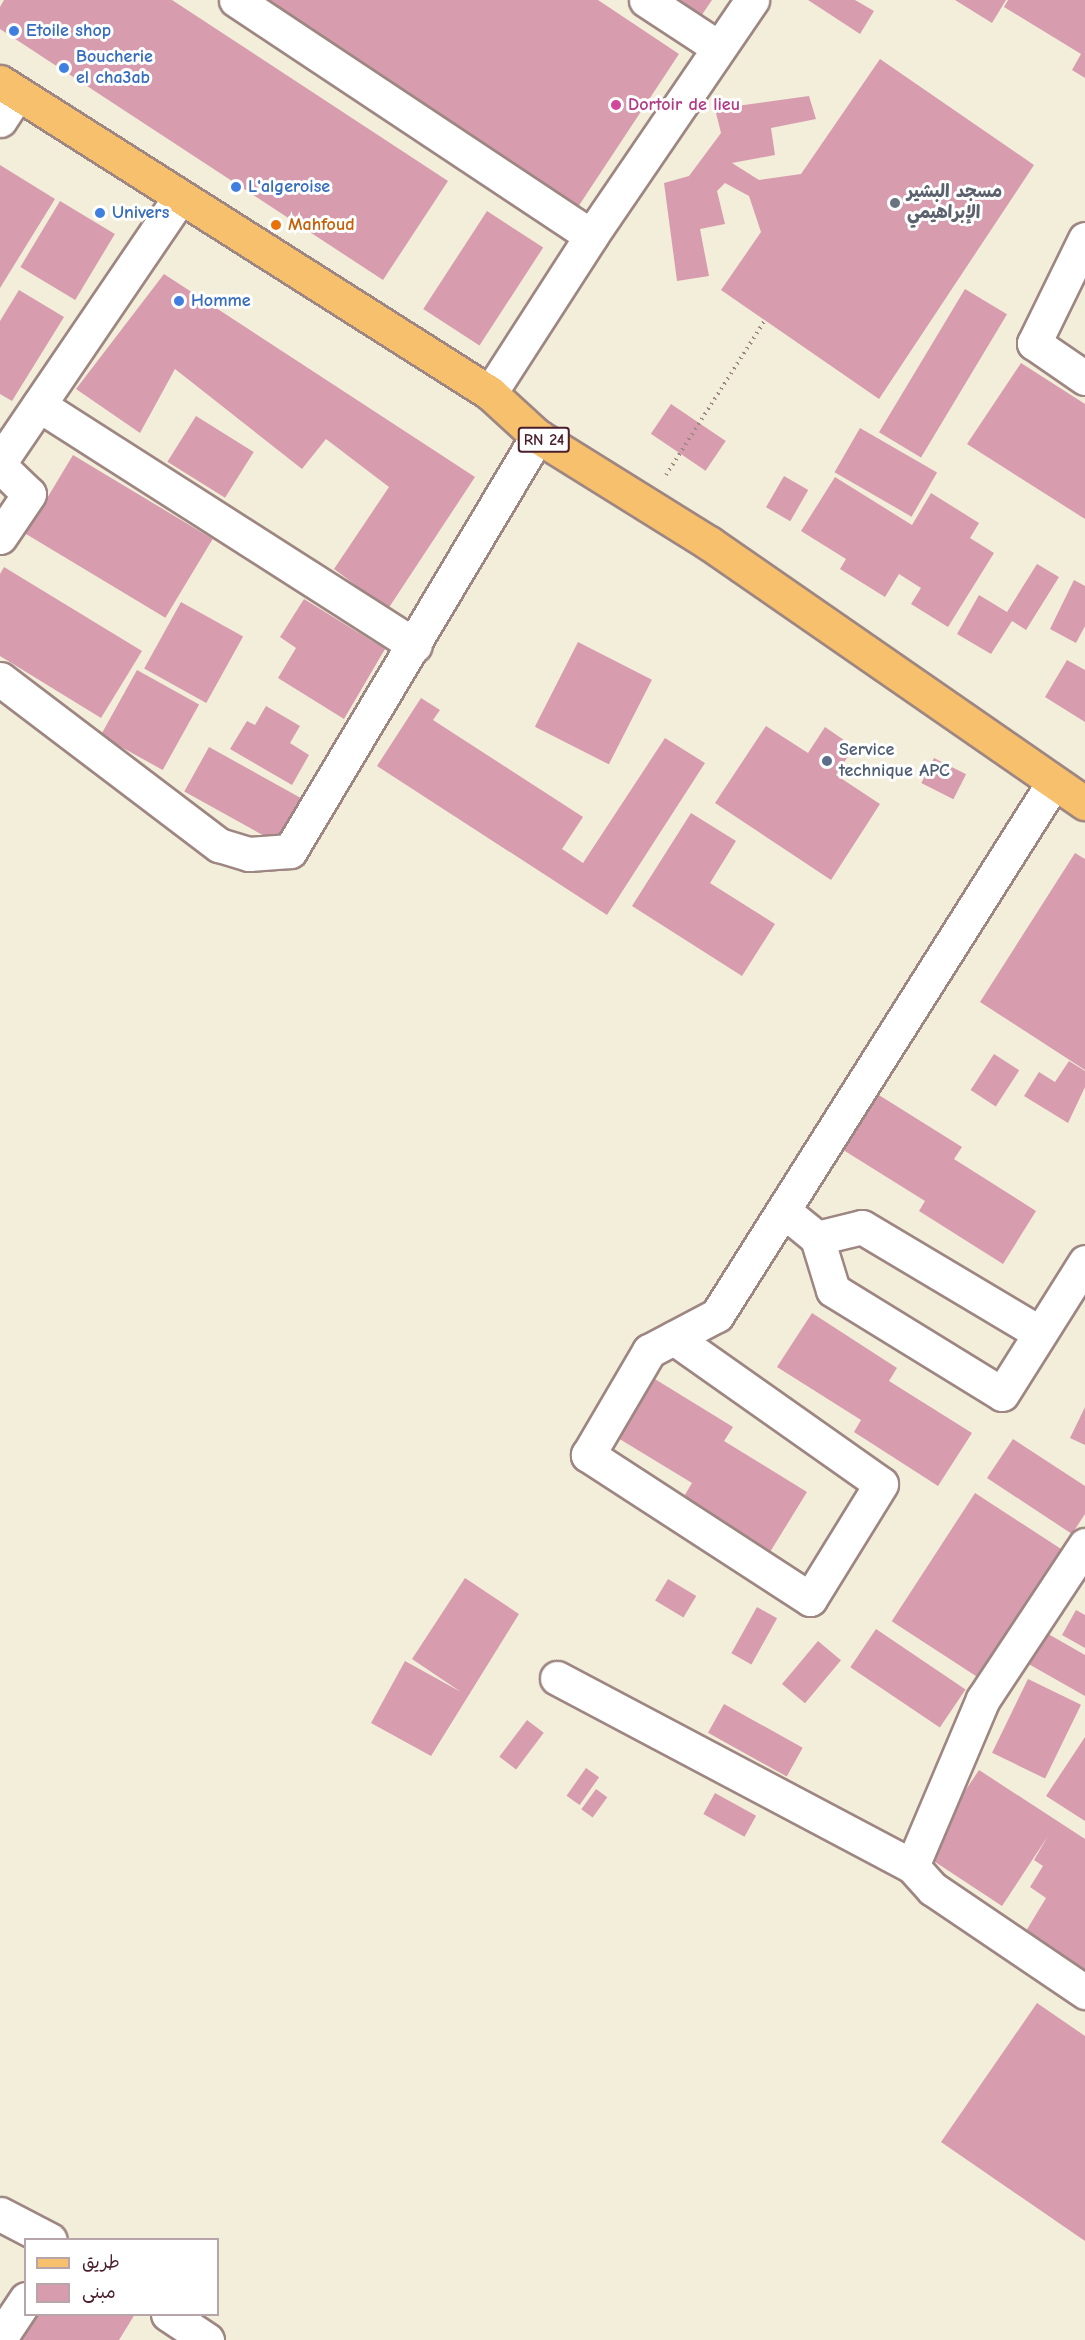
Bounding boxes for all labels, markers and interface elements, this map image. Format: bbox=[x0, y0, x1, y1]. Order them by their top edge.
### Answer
place label: Etoile shop bbox=[26, 20, 111, 42]
marker: Etoile shop bbox=[7, 24, 21, 38]
place label: Boucherie el cha3ab bbox=[76, 47, 153, 90]
marker: Boucherie el cha3ab bbox=[57, 61, 71, 75]
place label: Dortoir de lieu bbox=[628, 94, 740, 116]
marker: Dortoir de lieu bbox=[609, 98, 623, 112]
place label: L'algeroise bbox=[248, 176, 330, 198]
marker: L'algeroise bbox=[229, 180, 243, 194]
place label: مسجد البشير الإبراهيمي bbox=[907, 182, 1002, 224]
marker: مسجد البشير الإبراهيمي bbox=[888, 196, 902, 210]
place label: Univers bbox=[112, 202, 169, 224]
marker: Univers bbox=[93, 206, 107, 220]
place label: Mahfoud bbox=[288, 214, 355, 236]
marker: Mahfoud bbox=[269, 218, 283, 232]
place label: Homme bbox=[191, 290, 251, 312]
marker: Homme bbox=[172, 294, 186, 308]
road number: RN 24 bbox=[517, 427, 571, 453]
place label: Service technique APC bbox=[839, 740, 950, 783]
marker: Service technique APC bbox=[820, 754, 834, 768]
legend bbox=[24, 2238, 219, 2316]
text: طريق bbox=[82, 2252, 120, 2273]
text: مبنى bbox=[82, 2282, 116, 2303]

